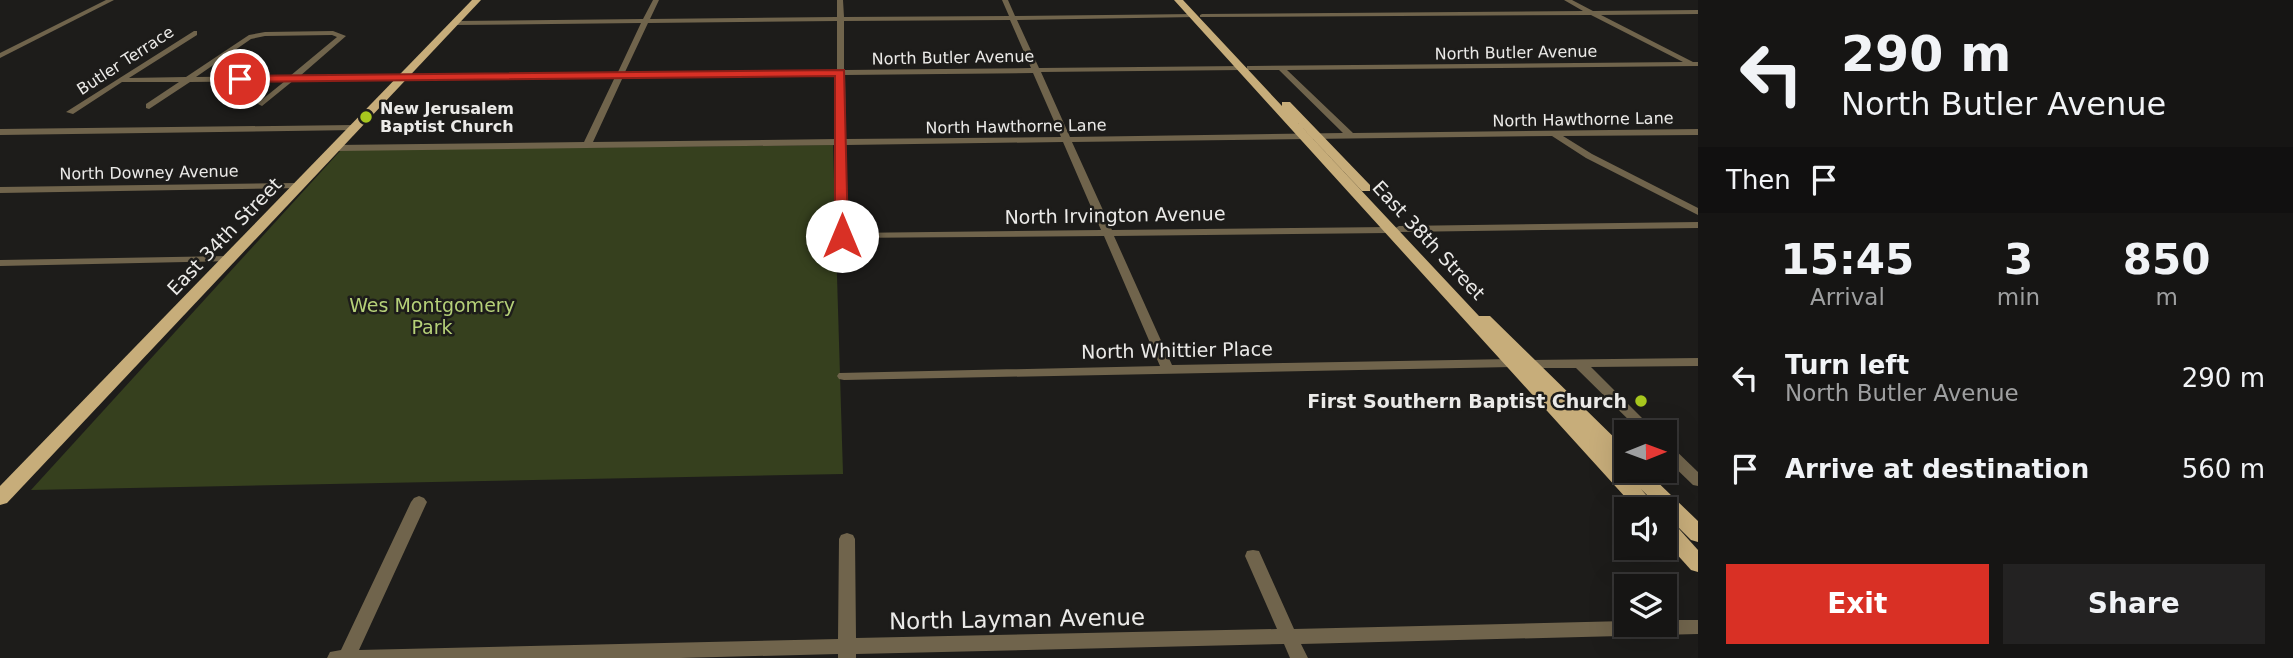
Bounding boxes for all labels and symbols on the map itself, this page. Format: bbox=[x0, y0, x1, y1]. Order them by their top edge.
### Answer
street label: Butler Terrace bbox=[73, 22, 177, 99]
street label: North Butler Avenue bbox=[1435, 42, 1597, 63]
street label: North Butler Avenue bbox=[872, 47, 1034, 68]
pin bbox=[210, 49, 270, 109]
place label: New Jerusalem Baptist Church bbox=[380, 99, 514, 136]
street label: North Hawthorne Lane bbox=[1492, 108, 1674, 131]
marker: New Jerusalem Baptist Church bbox=[358, 109, 374, 125]
street label: North Hawthorne Lane bbox=[925, 115, 1107, 138]
street label: North Downey Avenue bbox=[59, 161, 239, 184]
street label: East 34th Street bbox=[162, 173, 286, 299]
street label: East 38th Street bbox=[1368, 176, 1490, 304]
position arrow bbox=[805, 199, 879, 273]
street label: North Irvington Avenue bbox=[1004, 202, 1226, 228]
park label: Wes Montgomery Park bbox=[349, 294, 515, 338]
street label: North Whittier Place bbox=[1081, 337, 1273, 363]
place label: First Southern Baptist Church bbox=[1307, 390, 1627, 412]
marker: First Southern Baptist Church bbox=[1633, 393, 1649, 409]
north arrow bbox=[1614, 420, 1676, 483]
street label: North Layman Avenue bbox=[889, 604, 1145, 634]

